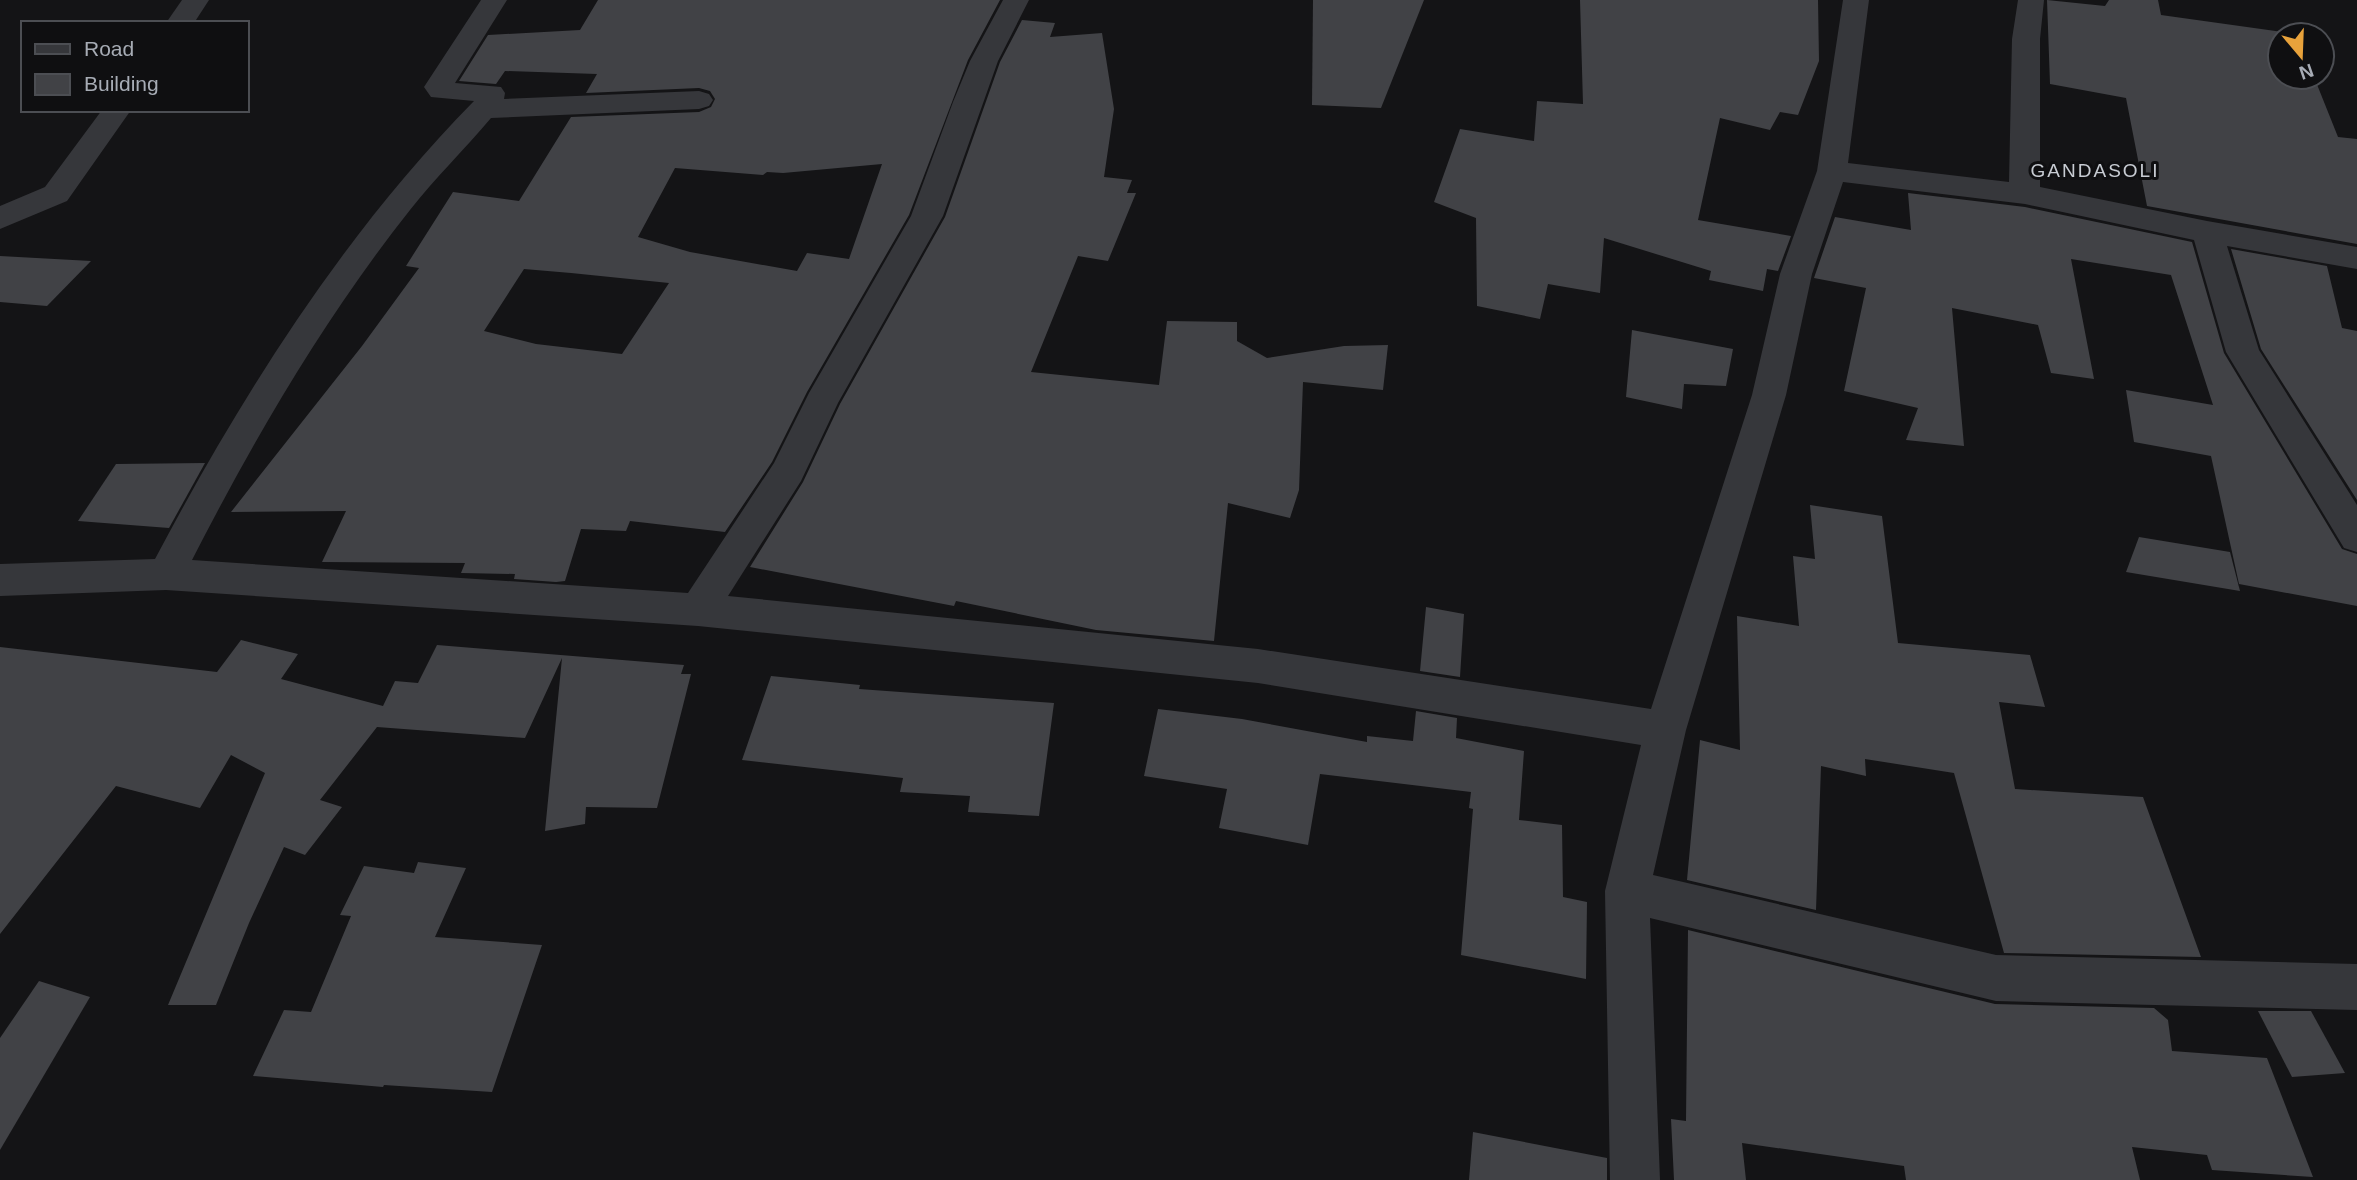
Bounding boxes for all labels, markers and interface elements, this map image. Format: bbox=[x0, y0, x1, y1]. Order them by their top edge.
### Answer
legend bbox=[21, 21, 248, 112]
north arrow bbox=[2266, 21, 2336, 91]
text: Road bbox=[84, 37, 134, 60]
text: N bbox=[2296, 59, 2316, 84]
text: Building bbox=[84, 72, 159, 95]
district label: GANDASOLI bbox=[2031, 160, 2159, 181]

